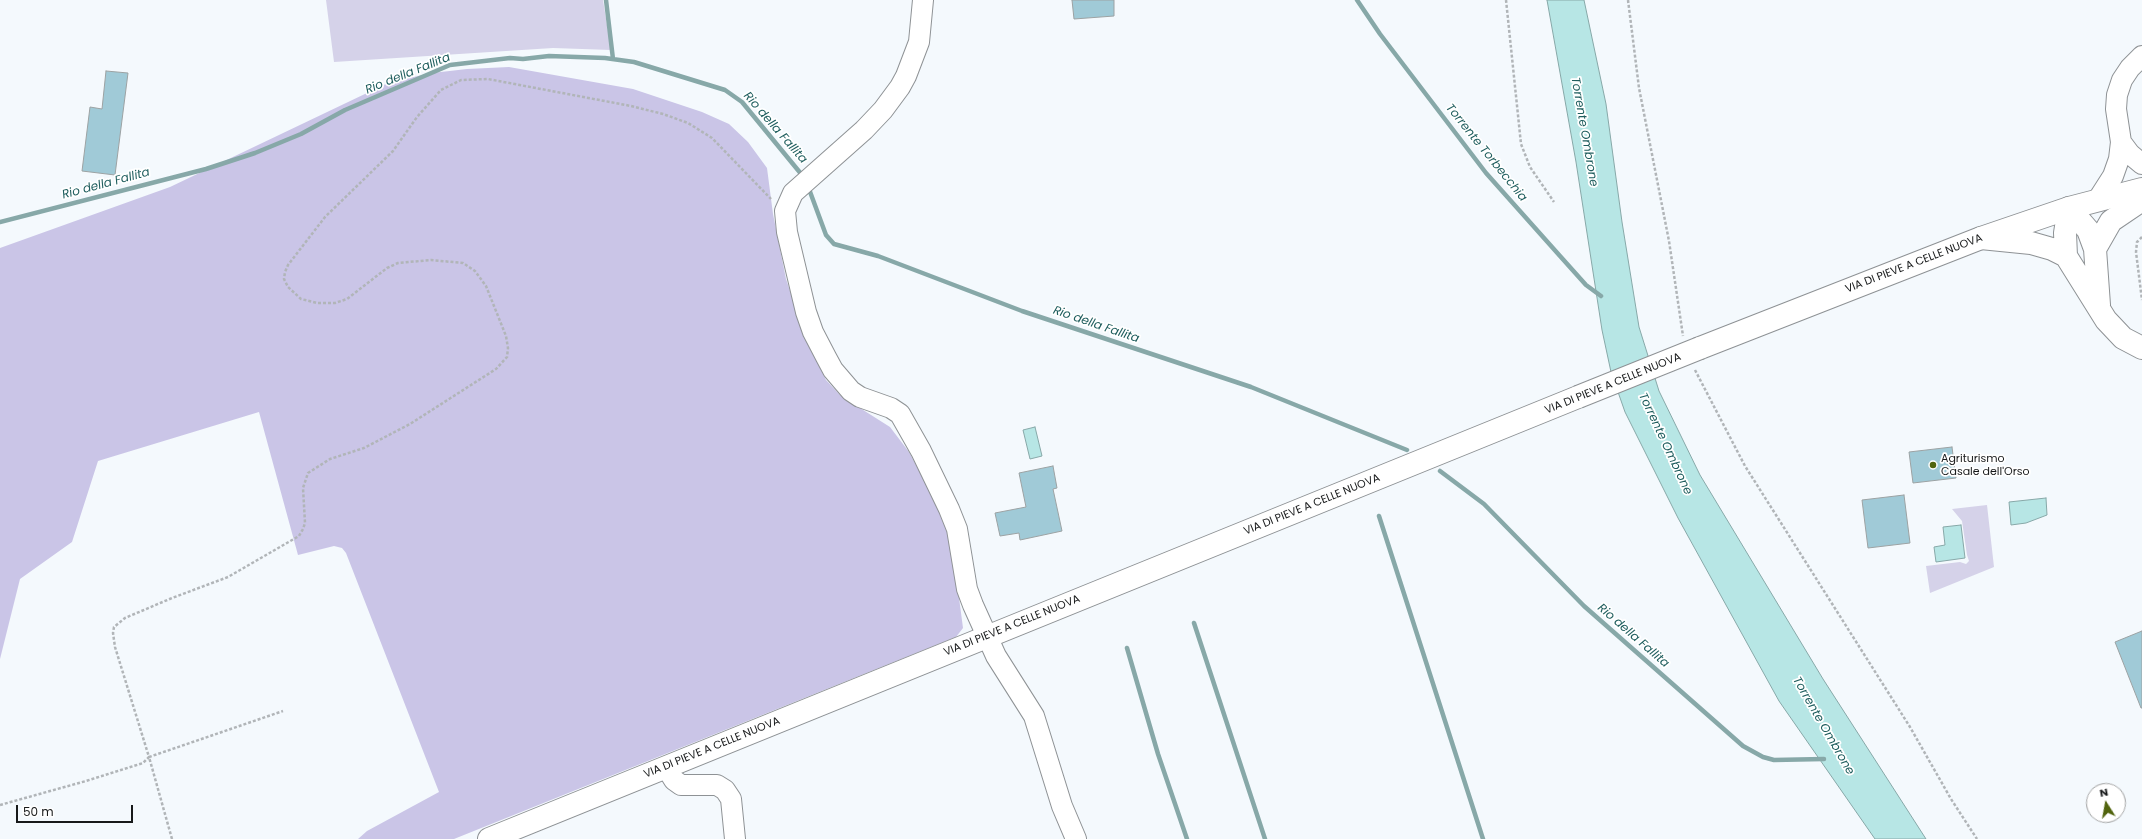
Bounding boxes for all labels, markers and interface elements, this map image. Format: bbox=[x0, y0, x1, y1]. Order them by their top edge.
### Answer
water label: Rio della Fallita bbox=[364, 50, 452, 98]
water label: Torrente Ombrone bbox=[1567, 76, 1601, 188]
water label: Rio della Fallita bbox=[740, 89, 810, 167]
water label: Torrente Torbecchia bbox=[1442, 101, 1530, 205]
water label: Rio della Fallita bbox=[61, 165, 151, 203]
street label: VIA DI PIEVE A CELLE NUOVA bbox=[1844, 232, 1984, 296]
water label: Rio della Fallita bbox=[1051, 304, 1141, 346]
street label: VIA DI PIEVE A CELLE NUOVA bbox=[1543, 351, 1683, 417]
water label: Torrente Ombrone bbox=[1635, 391, 1695, 497]
place label: Agriturismo Casale dell'Orso bbox=[1941, 452, 2030, 478]
marker: Agriturismo Casale dell'Orso bbox=[1928, 460, 1938, 470]
street label: VIA DI PIEVE A CELLE NUOVA bbox=[1242, 472, 1382, 538]
street label: VIA DI PIEVE A CELLE NUOVA bbox=[942, 593, 1082, 659]
water label: Rio della Fallita bbox=[1594, 601, 1672, 671]
water label: Torrente Ombrone bbox=[1789, 674, 1857, 778]
street label: VIA DI PIEVE A CELLE NUOVA bbox=[642, 715, 782, 781]
north arrow bbox=[2086, 783, 2126, 823]
text: N bbox=[2098, 784, 2109, 801]
scale bar bbox=[18, 797, 135, 823]
text: 50 m bbox=[23, 803, 54, 820]

